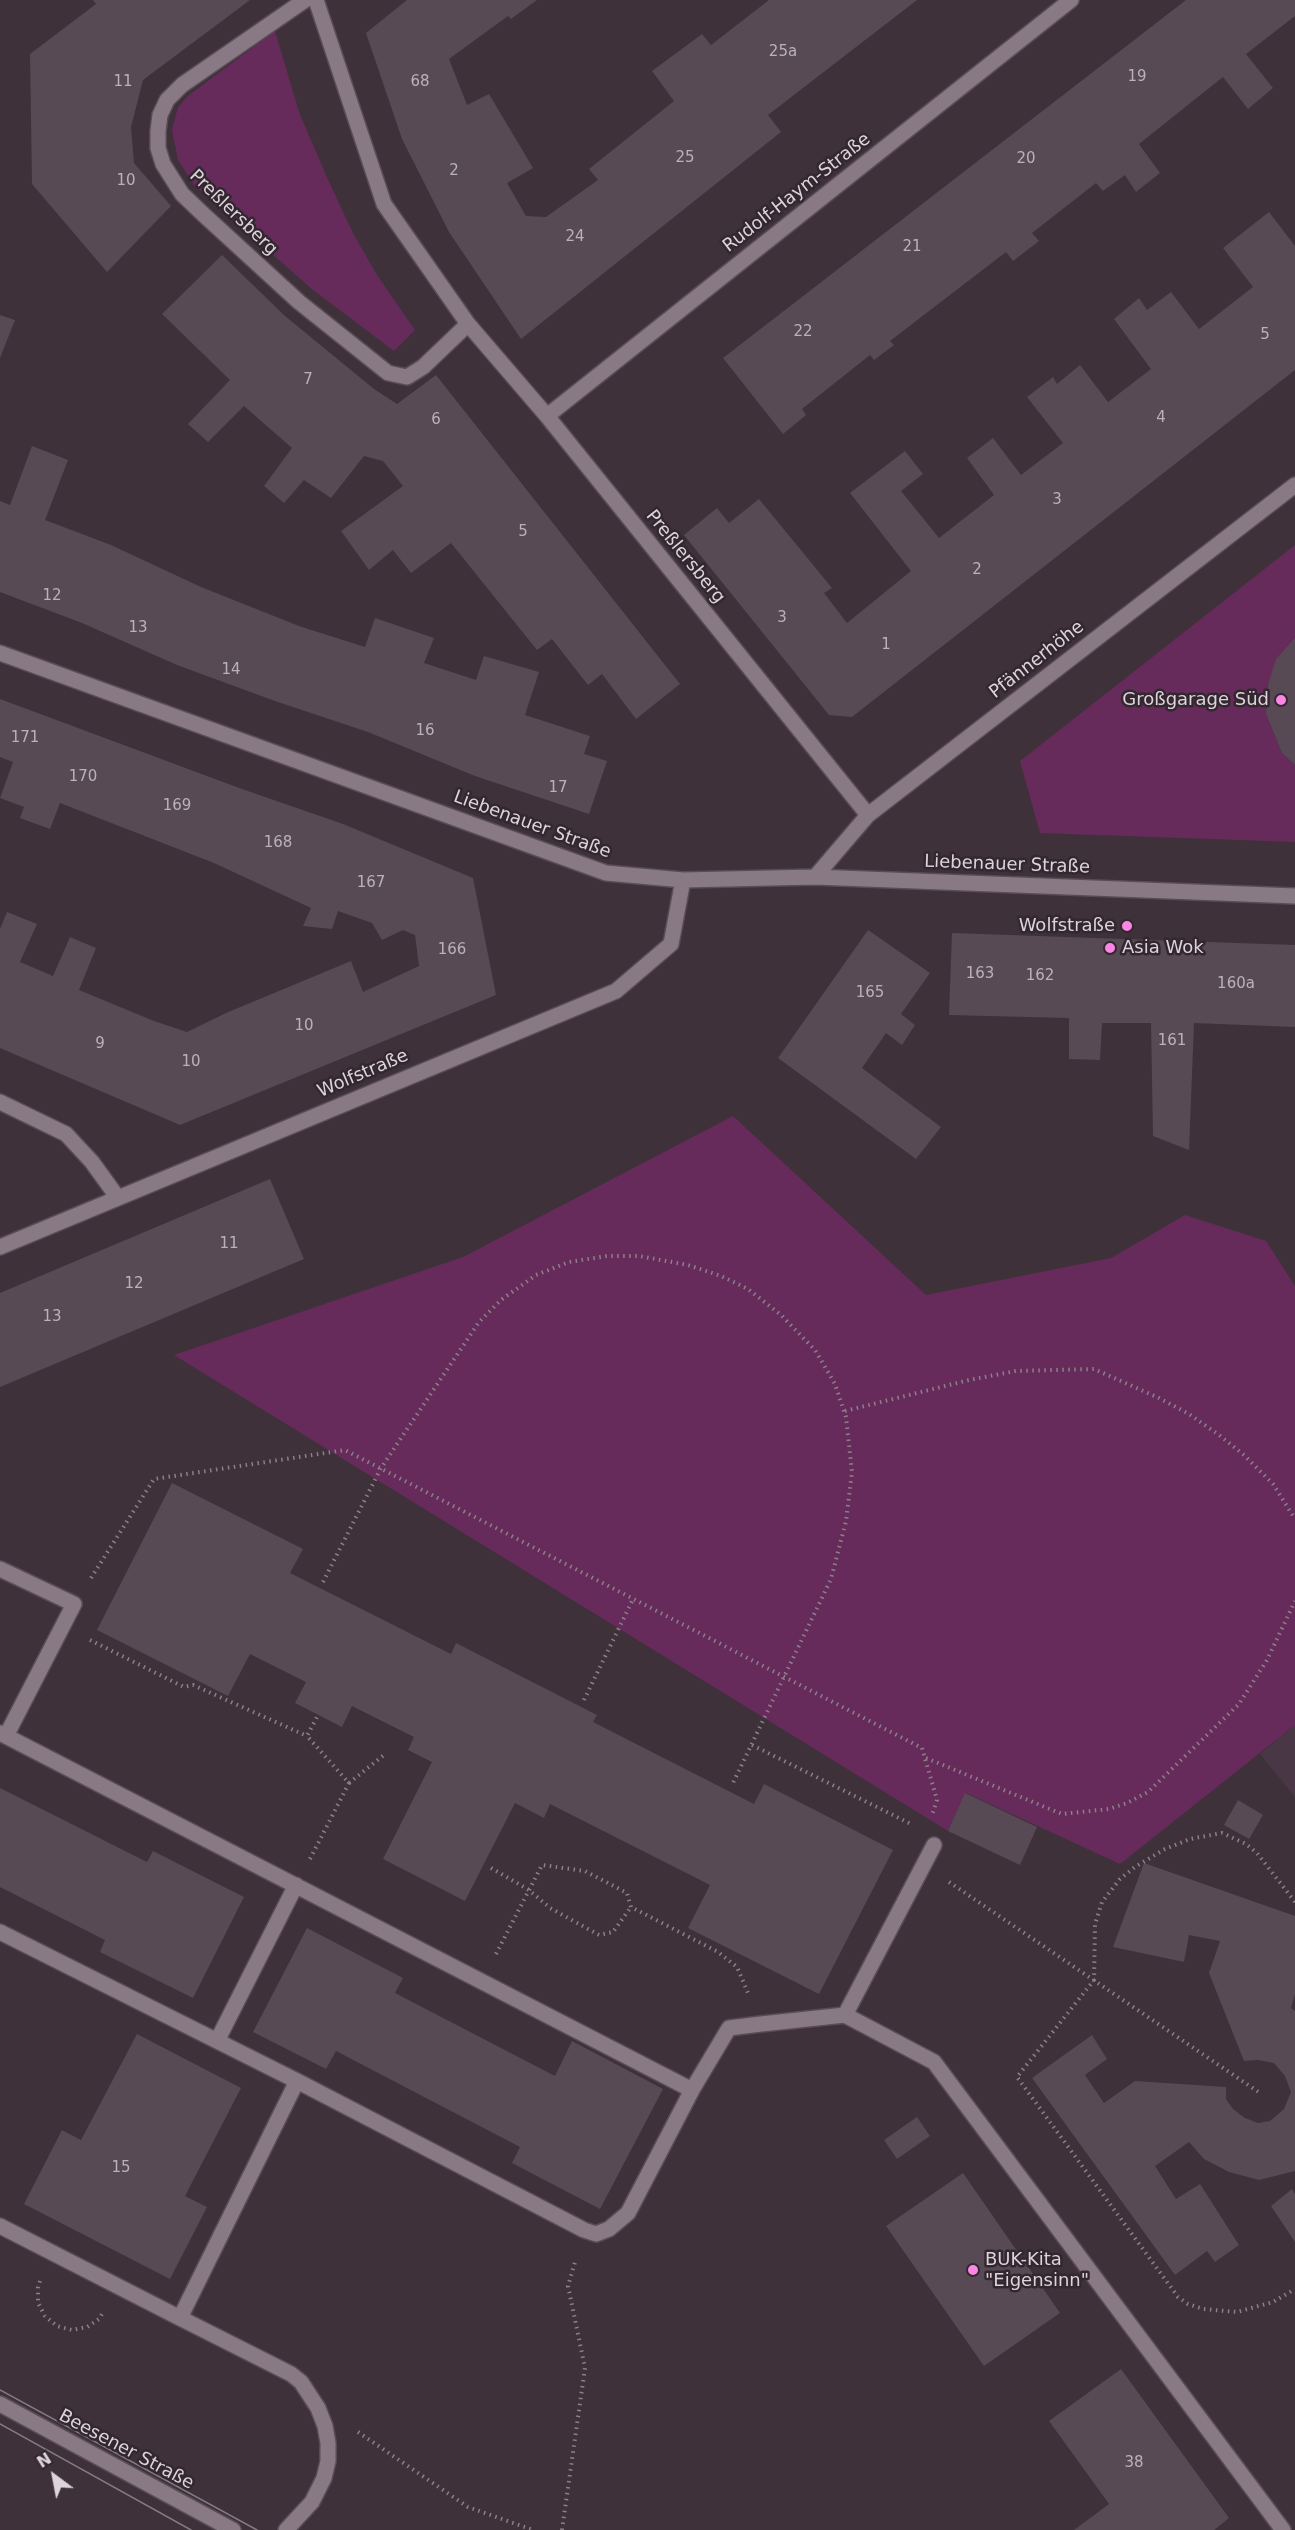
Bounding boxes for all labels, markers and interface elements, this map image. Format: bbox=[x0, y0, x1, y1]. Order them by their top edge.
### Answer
house number: 25a bbox=[769, 43, 797, 61]
house number: 19 bbox=[1127, 68, 1147, 86]
house number: 11 bbox=[113, 73, 133, 91]
house number: 68 bbox=[410, 73, 430, 91]
street label: Rudolf-Haym-Straße bbox=[719, 129, 875, 257]
house number: 25 bbox=[675, 149, 695, 167]
house number: 20 bbox=[1016, 150, 1036, 168]
house number: 2 bbox=[449, 162, 459, 180]
street label: Preßlersberg bbox=[185, 166, 281, 260]
house number: 10 bbox=[116, 172, 136, 190]
house number: 24 bbox=[565, 228, 585, 246]
house number: 21 bbox=[902, 238, 922, 256]
house number: 22 bbox=[793, 323, 813, 341]
house number: 5 bbox=[1260, 326, 1270, 344]
house number: 7 bbox=[303, 371, 313, 389]
house number: 4 bbox=[1156, 409, 1166, 427]
house number: 6 bbox=[431, 411, 441, 429]
house number: 3 bbox=[1052, 491, 1062, 509]
street label: Preßlersberg bbox=[641, 506, 729, 608]
house number: 5 bbox=[518, 523, 528, 541]
house number: 2 bbox=[972, 561, 982, 579]
house number: 12 bbox=[42, 587, 62, 605]
house number: 3 bbox=[777, 609, 787, 627]
street label: Pfännerhöhe bbox=[985, 616, 1089, 704]
house number: 13 bbox=[128, 619, 148, 637]
house number: 1 bbox=[881, 636, 891, 654]
house number: 14 bbox=[221, 661, 241, 679]
place label: Großgarage Süd bbox=[1122, 689, 1269, 711]
marker: Großgarage Süd bbox=[1274, 693, 1288, 707]
house number: 16 bbox=[415, 722, 435, 740]
house number: 171 bbox=[11, 729, 39, 747]
house number: 170 bbox=[69, 768, 97, 786]
house number: 17 bbox=[548, 779, 568, 797]
street label: Liebenauer Straße bbox=[450, 786, 614, 864]
house number: 169 bbox=[163, 797, 191, 815]
house number: 168 bbox=[264, 834, 292, 852]
street label: Liebenauer Straße bbox=[924, 851, 1090, 879]
house number: 167 bbox=[357, 874, 385, 892]
place label: Wolfstraße bbox=[1019, 915, 1115, 937]
marker: Wolfstraße bbox=[1120, 919, 1134, 933]
place label: Asia Wok bbox=[1122, 937, 1204, 959]
house number: 166 bbox=[438, 941, 466, 959]
marker: Asia Wok bbox=[1103, 941, 1117, 955]
house number: 163 bbox=[966, 965, 994, 983]
house number: 162 bbox=[1026, 967, 1054, 985]
house number: 160a bbox=[1217, 975, 1255, 993]
house number: 165 bbox=[856, 984, 884, 1002]
house number: 10 bbox=[294, 1017, 314, 1035]
house number: 161 bbox=[1158, 1032, 1186, 1050]
house number: 9 bbox=[95, 1035, 105, 1053]
street label: Wolfstraße bbox=[314, 1045, 412, 1103]
house number: 10 bbox=[181, 1053, 201, 1071]
house number: 11 bbox=[219, 1235, 239, 1253]
house number: 12 bbox=[124, 1275, 144, 1293]
house number: 13 bbox=[42, 1308, 62, 1326]
house number: 15 bbox=[111, 2159, 131, 2177]
place label: BUK-Kita "Eigensinn" bbox=[985, 2249, 1089, 2292]
marker: BUK-Kita "Eigensinn" bbox=[966, 2263, 980, 2277]
street label: Beesener Straße bbox=[55, 2405, 197, 2495]
north arrow bbox=[24, 2446, 84, 2506]
text: N bbox=[33, 2449, 55, 2472]
house number: 38 bbox=[1124, 2454, 1144, 2472]

